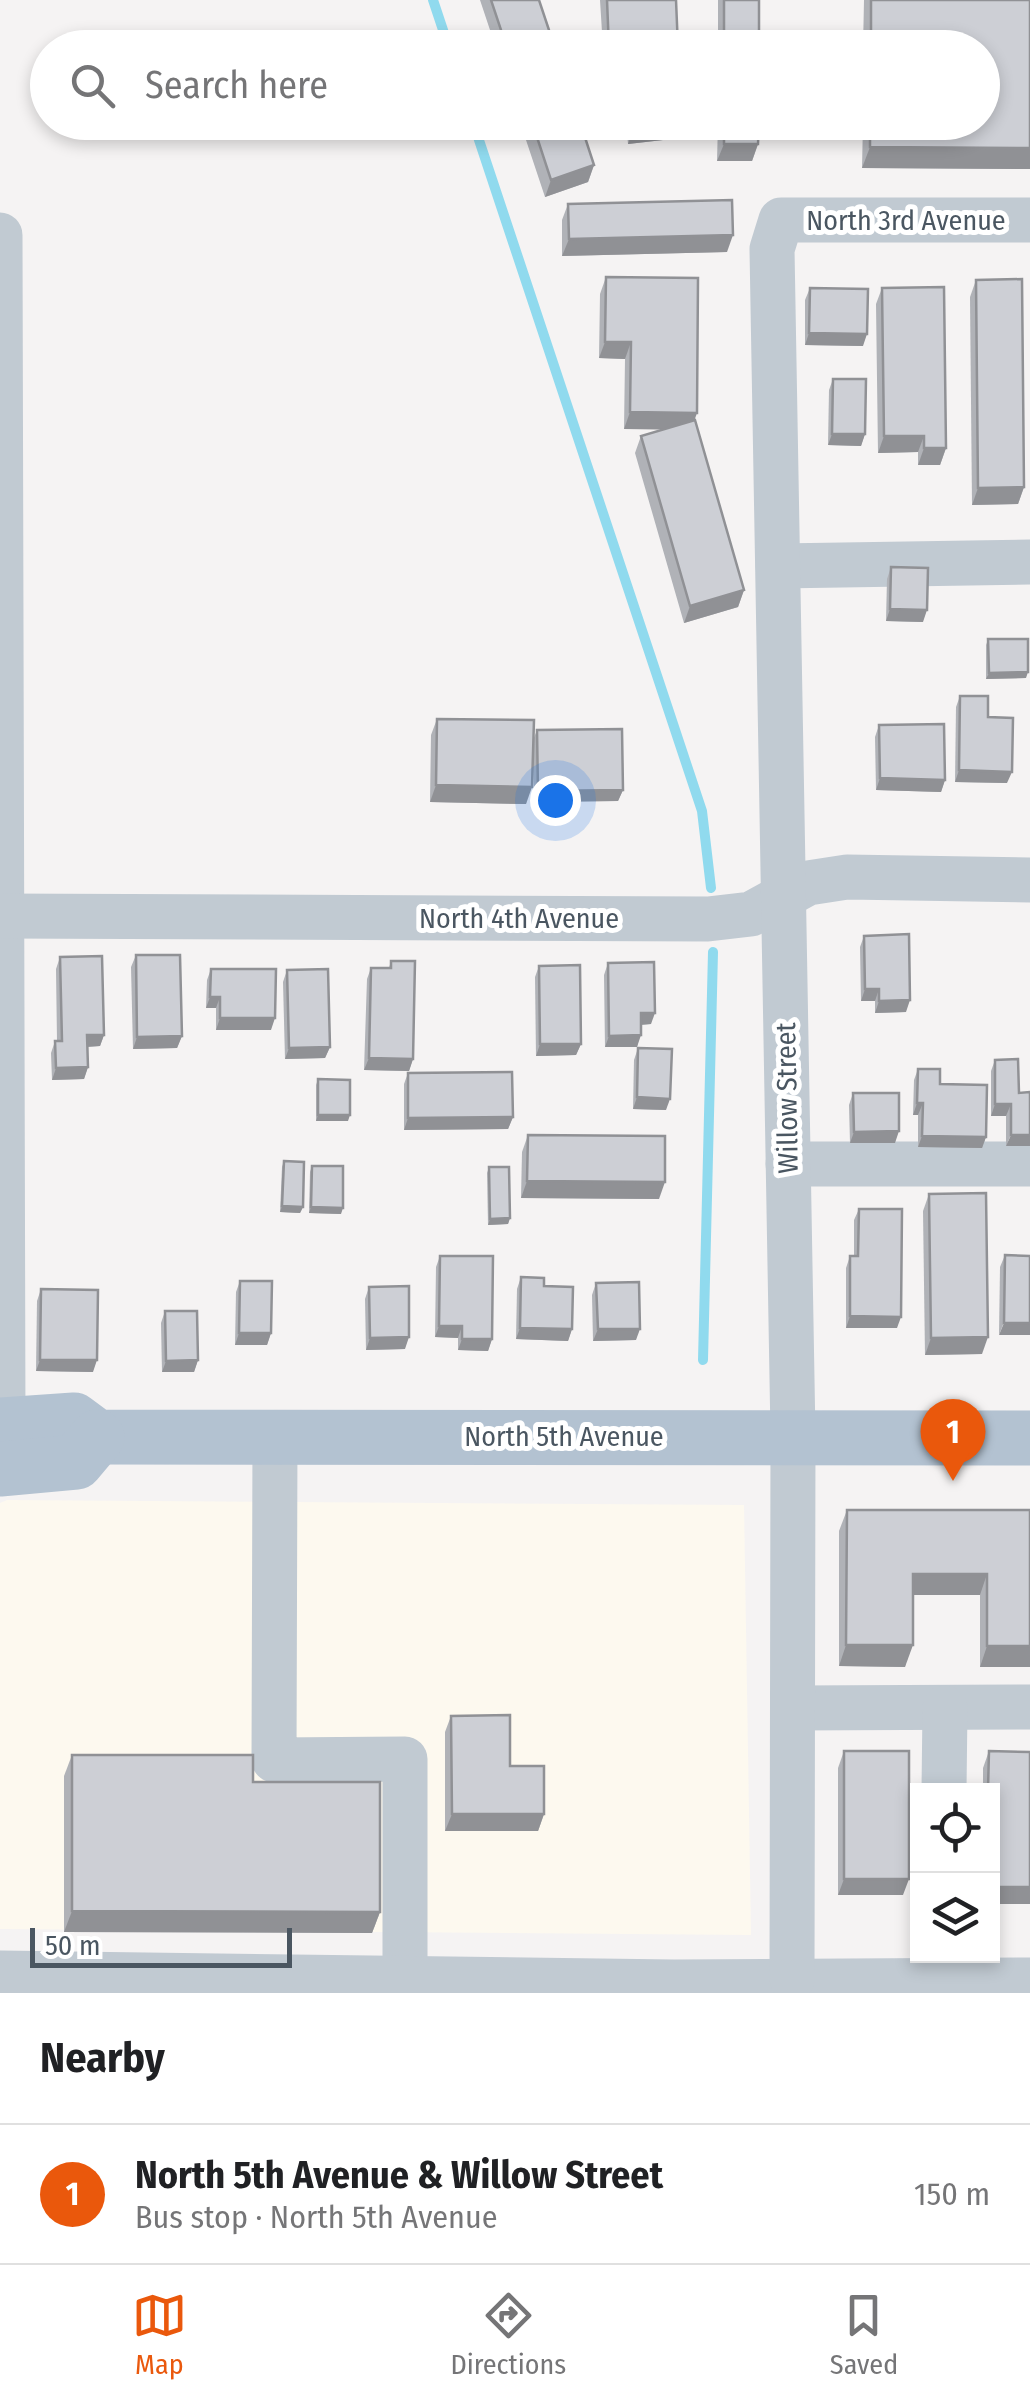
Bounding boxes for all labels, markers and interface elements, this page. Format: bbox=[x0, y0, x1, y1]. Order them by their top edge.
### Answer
search box bbox=[30, 30, 1000, 140]
icon: search bbox=[65, 58, 120, 113]
text: Search here bbox=[145, 62, 328, 108]
street label: North 3rd Avenue bbox=[806, 204, 1006, 237]
your location bbox=[530, 775, 581, 826]
street label: North 4th Avenue bbox=[419, 902, 619, 935]
street label: Willow Street bbox=[769, 1021, 805, 1174]
pin: 1 bbox=[920, 1398, 986, 1481]
street label: North 5th Avenue bbox=[464, 1420, 664, 1453]
map controls bbox=[910, 1783, 1000, 1963]
button: locate bbox=[910, 1783, 1000, 1873]
button: layers bbox=[910, 1873, 1000, 1963]
scale bar bbox=[30, 1923, 292, 1968]
text: 50 m bbox=[45, 1929, 101, 1962]
text: Nearby bbox=[40, 2033, 165, 2083]
text: North 5th Avenue & Willow Street bbox=[135, 2152, 663, 2198]
text: 1 bbox=[66, 2175, 79, 2213]
text: 150 m bbox=[914, 2175, 990, 2213]
text: Bus stop · North 5th Avenue bbox=[135, 2198, 498, 2236]
tab: Map bbox=[132, 2288, 187, 2381]
tab: Directions bbox=[450, 2288, 566, 2381]
tab: Saved bbox=[830, 2288, 898, 2381]

